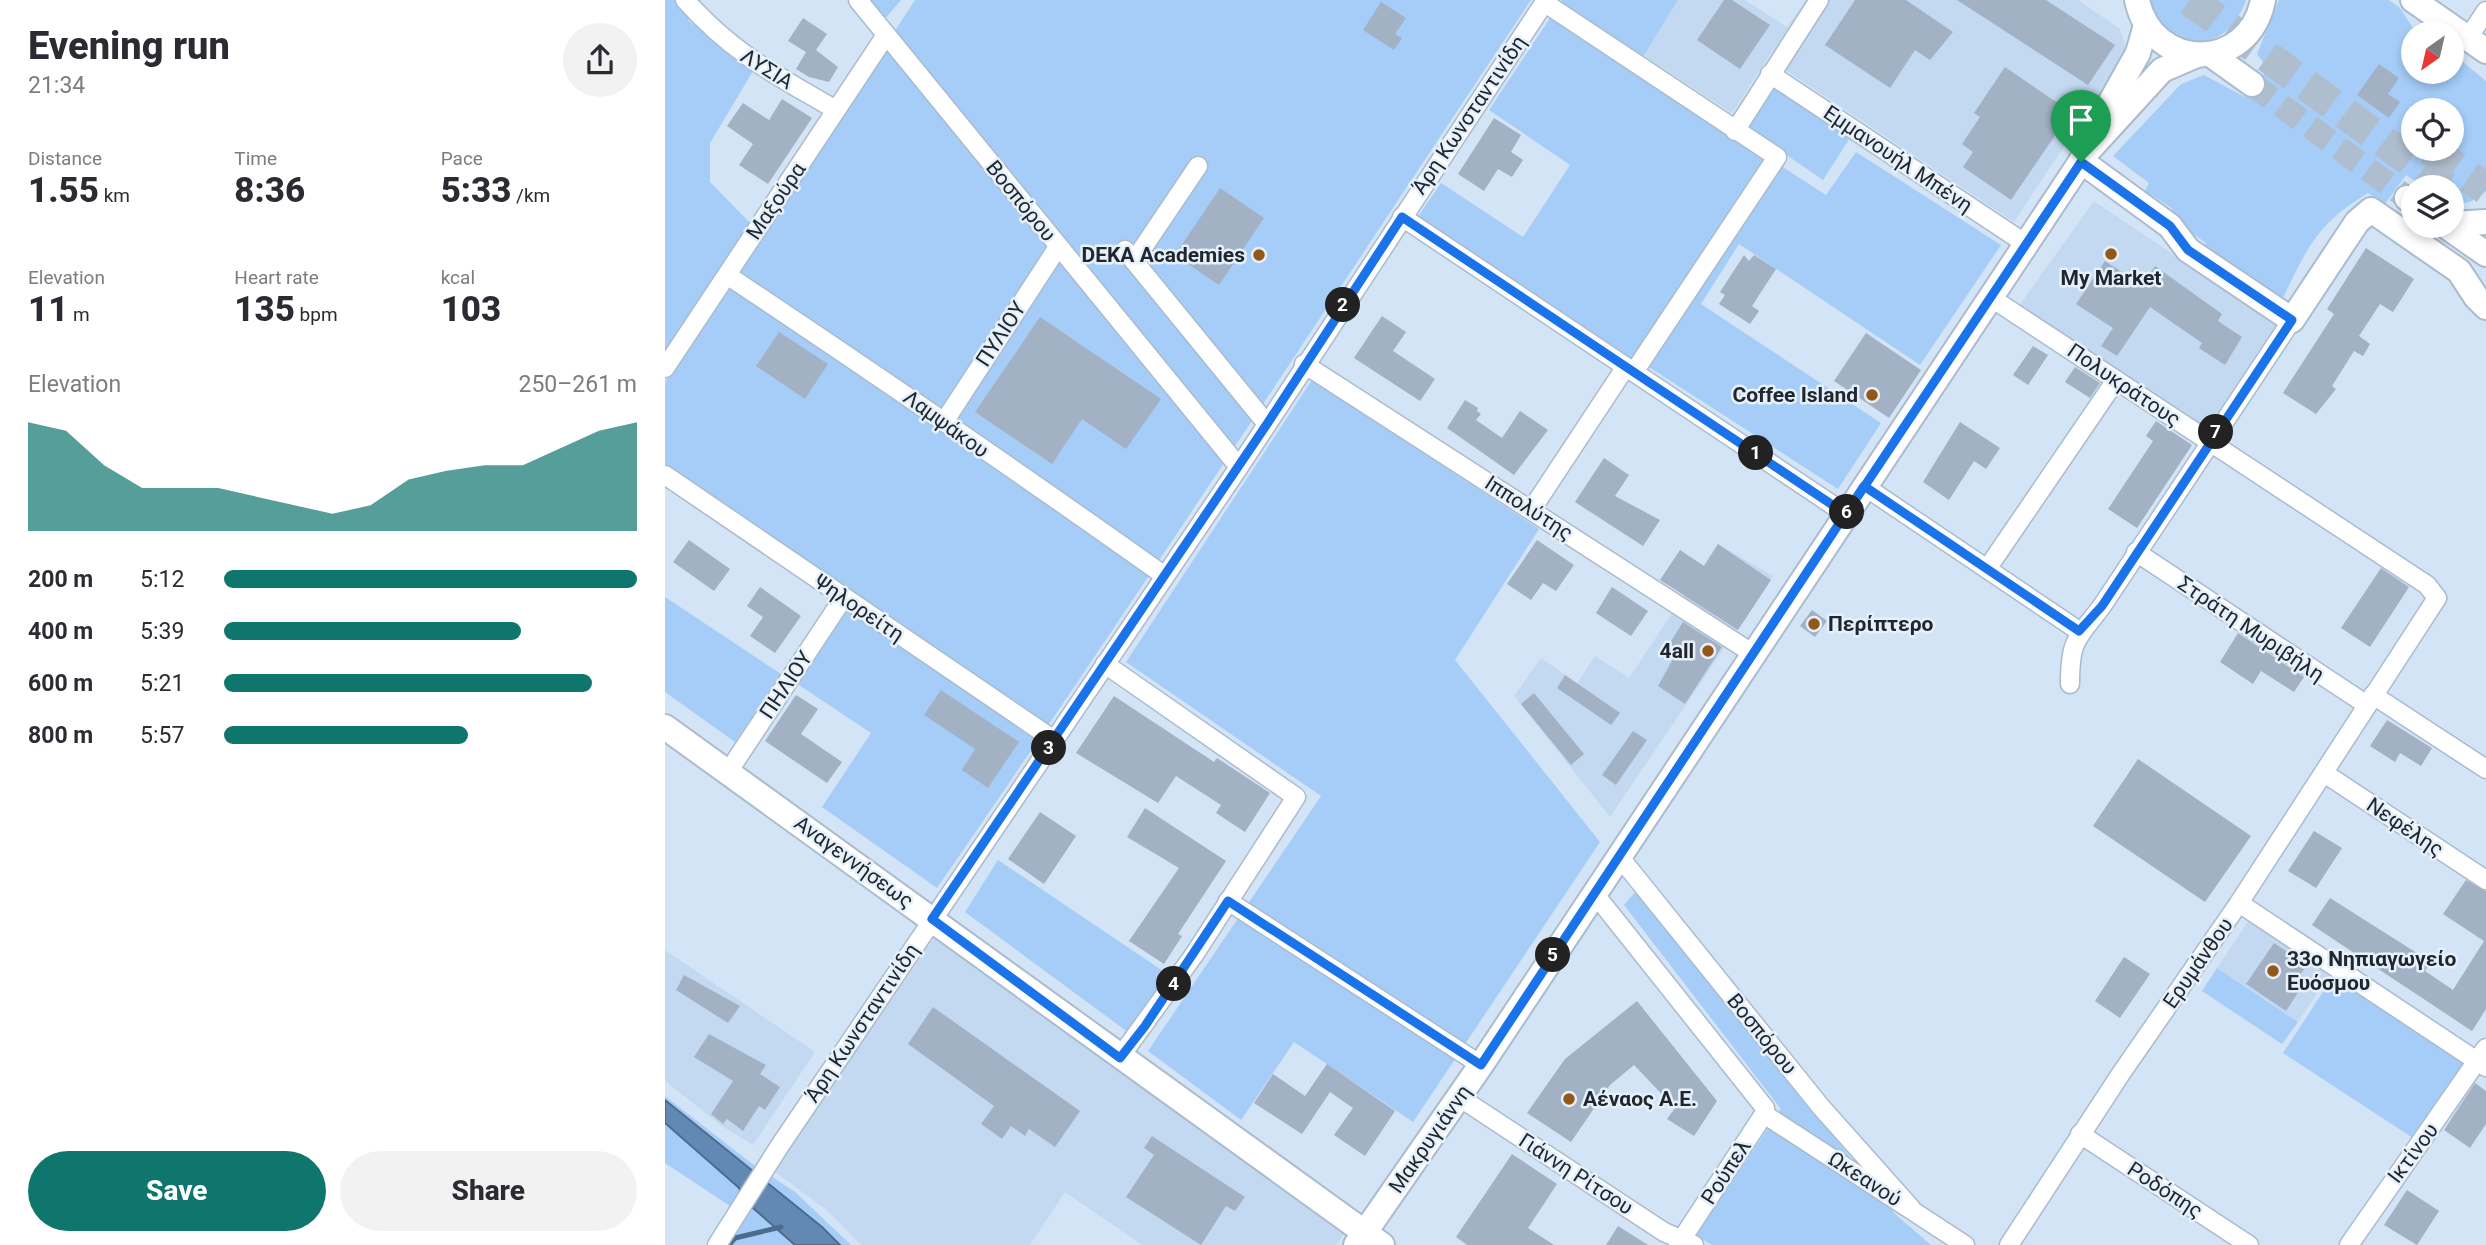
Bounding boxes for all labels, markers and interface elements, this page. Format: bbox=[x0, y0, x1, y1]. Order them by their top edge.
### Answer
north arrow bbox=[2401, 21, 2464, 84]
map controls bbox=[2401, 21, 2464, 238]
button: share bbox=[563, 23, 637, 97]
text: Evening run bbox=[28, 24, 230, 68]
street label: Άρη Κωνσταντινίδη bbox=[1407, 31, 1531, 199]
street label: ΛΥΣΙΑ bbox=[736, 44, 798, 94]
text: 21:34 bbox=[28, 72, 85, 99]
pin bbox=[2051, 90, 2111, 162]
button: locate bbox=[2401, 98, 2464, 161]
street label: Εμμανουήλ Μπένη bbox=[1819, 100, 1977, 218]
icon: arrive bbox=[2062, 101, 2100, 139]
text: Distance bbox=[28, 147, 102, 170]
text: Time bbox=[234, 147, 277, 170]
text: Pace bbox=[441, 147, 483, 170]
street label: Βοσπόρου bbox=[981, 156, 1061, 246]
street label: Μαξούρα bbox=[742, 158, 811, 244]
text: 1.55 bbox=[28, 170, 99, 211]
text: 8:36 bbox=[234, 170, 305, 211]
text: 5:33 bbox=[441, 170, 511, 211]
button: layers bbox=[2401, 175, 2464, 238]
text: km bbox=[99, 184, 130, 207]
text: /km bbox=[511, 184, 550, 207]
place label: DEKA Academies bbox=[1082, 243, 1245, 267]
marker: Μy Μarket bbox=[2103, 246, 2119, 262]
marker: DEKA Academies bbox=[1251, 247, 1267, 263]
text: Elevation bbox=[28, 266, 105, 289]
text: Heart rate bbox=[234, 266, 319, 289]
text: kcal bbox=[441, 266, 475, 289]
place label: Μy Μarket bbox=[2061, 266, 2161, 290]
pin: 2 bbox=[1325, 288, 1361, 322]
text: 11 bbox=[28, 289, 68, 330]
text: 135 bbox=[234, 289, 295, 330]
text: 103 bbox=[441, 289, 501, 330]
text: 2 bbox=[1337, 293, 1348, 316]
street label: ΠΥΛΙΟΥ bbox=[971, 297, 1031, 371]
text: m bbox=[68, 303, 90, 326]
text: bpm bbox=[295, 303, 338, 326]
street label: Πολυκράτους bbox=[2063, 338, 2185, 432]
text: Elevation bbox=[28, 371, 121, 398]
text: 250–261 m bbox=[518, 371, 637, 398]
place label: Coffee Island bbox=[1732, 383, 1858, 407]
street label: Λαμψάκου bbox=[899, 385, 993, 463]
marker: Coffee Island bbox=[1864, 387, 1880, 403]
pin: 7 bbox=[2199, 414, 2233, 450]
text: 7 bbox=[2210, 420, 2221, 443]
pin: 1 bbox=[1739, 435, 1773, 470]
text: 1 bbox=[1750, 441, 1761, 464]
street label: Ιππολύτης bbox=[1481, 471, 1577, 545]
pin: 6 bbox=[1829, 494, 1865, 530]
text: 6 bbox=[1841, 500, 1852, 523]
text: 200 m bbox=[28, 566, 93, 593]
text: 5:12 bbox=[140, 566, 184, 593]
street label: Ψηλορείτη bbox=[810, 569, 908, 647]
street label: Στράτη Μυριβήλη bbox=[2173, 571, 2329, 687]
place label: Περίπτερο bbox=[1828, 612, 1933, 636]
marker: Περίπτερο bbox=[1806, 616, 1822, 632]
text: 400 m bbox=[28, 618, 93, 645]
text: 5:39 bbox=[140, 618, 184, 645]
place label: 4all bbox=[1660, 639, 1694, 663]
marker: 4all bbox=[1700, 643, 1716, 659]
street label: ΠΗΛΙΟΥ bbox=[755, 646, 817, 723]
text: 600 m bbox=[28, 670, 93, 697]
text: 5:21 bbox=[140, 670, 184, 697]
text: 800 m bbox=[28, 722, 93, 749]
text: 5:57 bbox=[140, 722, 184, 749]
pin: 3 bbox=[1031, 730, 1067, 766]
text: 3 bbox=[1043, 736, 1054, 759]
street label: Νεφέλης bbox=[2362, 793, 2448, 861]
street label: Αναγεννήσεως bbox=[790, 811, 918, 913]
street label: Ερυμάνθου bbox=[2158, 913, 2238, 1013]
pin: 5 bbox=[1535, 937, 1571, 972]
street label: Άρη Κωνσταντινίδη bbox=[800, 939, 924, 1107]
text: 5 bbox=[1547, 943, 1558, 966]
place label: 33ο Νηπιαγωγείο Ευόσμου bbox=[2287, 947, 2456, 995]
marker: 33ο Νηπιαγωγείο Ευόσμου bbox=[2265, 963, 2281, 979]
pin: 4 bbox=[1156, 967, 1191, 1002]
text: 4 bbox=[1168, 972, 1179, 995]
street label: Βοσπόρου bbox=[1722, 989, 1802, 1079]
street label: Μακρυγιάννη bbox=[1384, 1080, 1476, 1198]
place label: Αέναος Α.Ε. bbox=[1583, 1087, 1697, 1111]
marker: Αέναος Α.Ε. bbox=[1561, 1091, 1577, 1107]
street label: Ικτίνου bbox=[2383, 1118, 2443, 1188]
street label: Γιάννη Ρίτσου bbox=[1515, 1128, 1637, 1220]
street label: Ρούπελ bbox=[1696, 1135, 1756, 1209]
street label: Ωκεανού bbox=[1824, 1147, 1906, 1211]
button: Save bbox=[28, 1151, 326, 1231]
button: Share bbox=[340, 1151, 637, 1231]
street label: Ροδόπης bbox=[2123, 1157, 2207, 1223]

